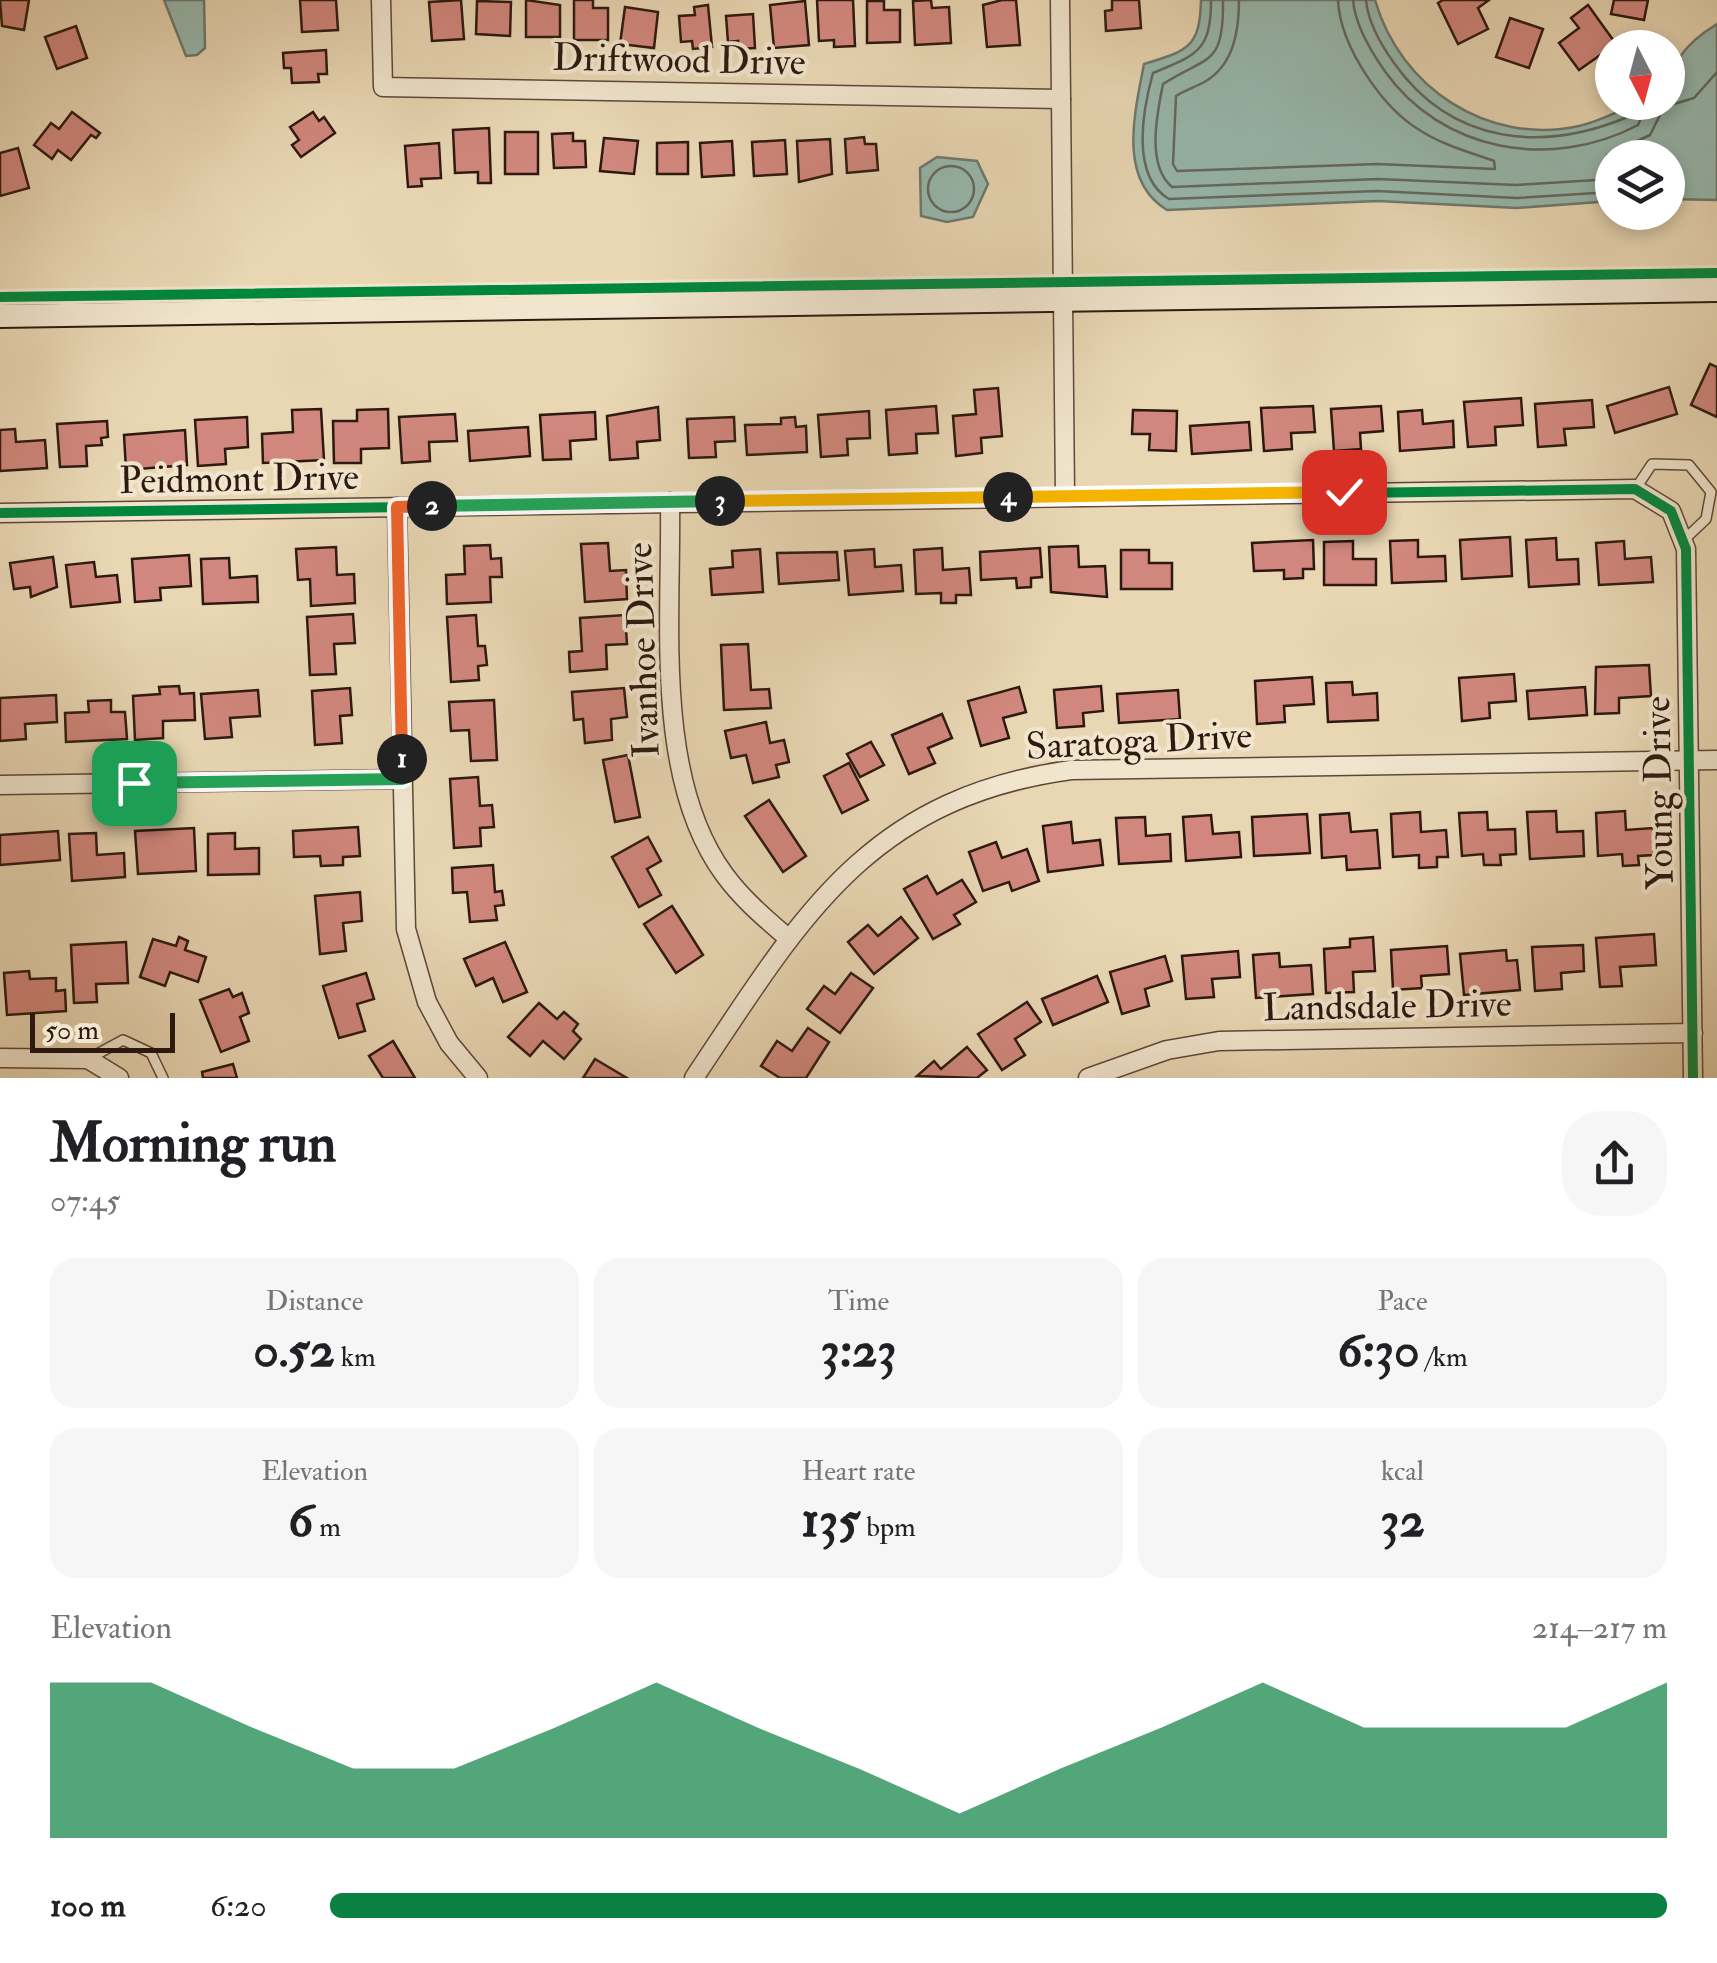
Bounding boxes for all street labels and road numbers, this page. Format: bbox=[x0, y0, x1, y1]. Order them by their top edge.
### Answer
street label: Driftwood Drive bbox=[552, 34, 806, 86]
street label: Peidmont Drive bbox=[119, 453, 360, 505]
street label: Ivanhoe Drive bbox=[615, 541, 671, 758]
street label: Young Drive bbox=[1633, 696, 1685, 890]
street label: Saratoga Drive bbox=[1025, 711, 1253, 771]
street label: Landsdale Drive bbox=[1262, 980, 1512, 1032]

